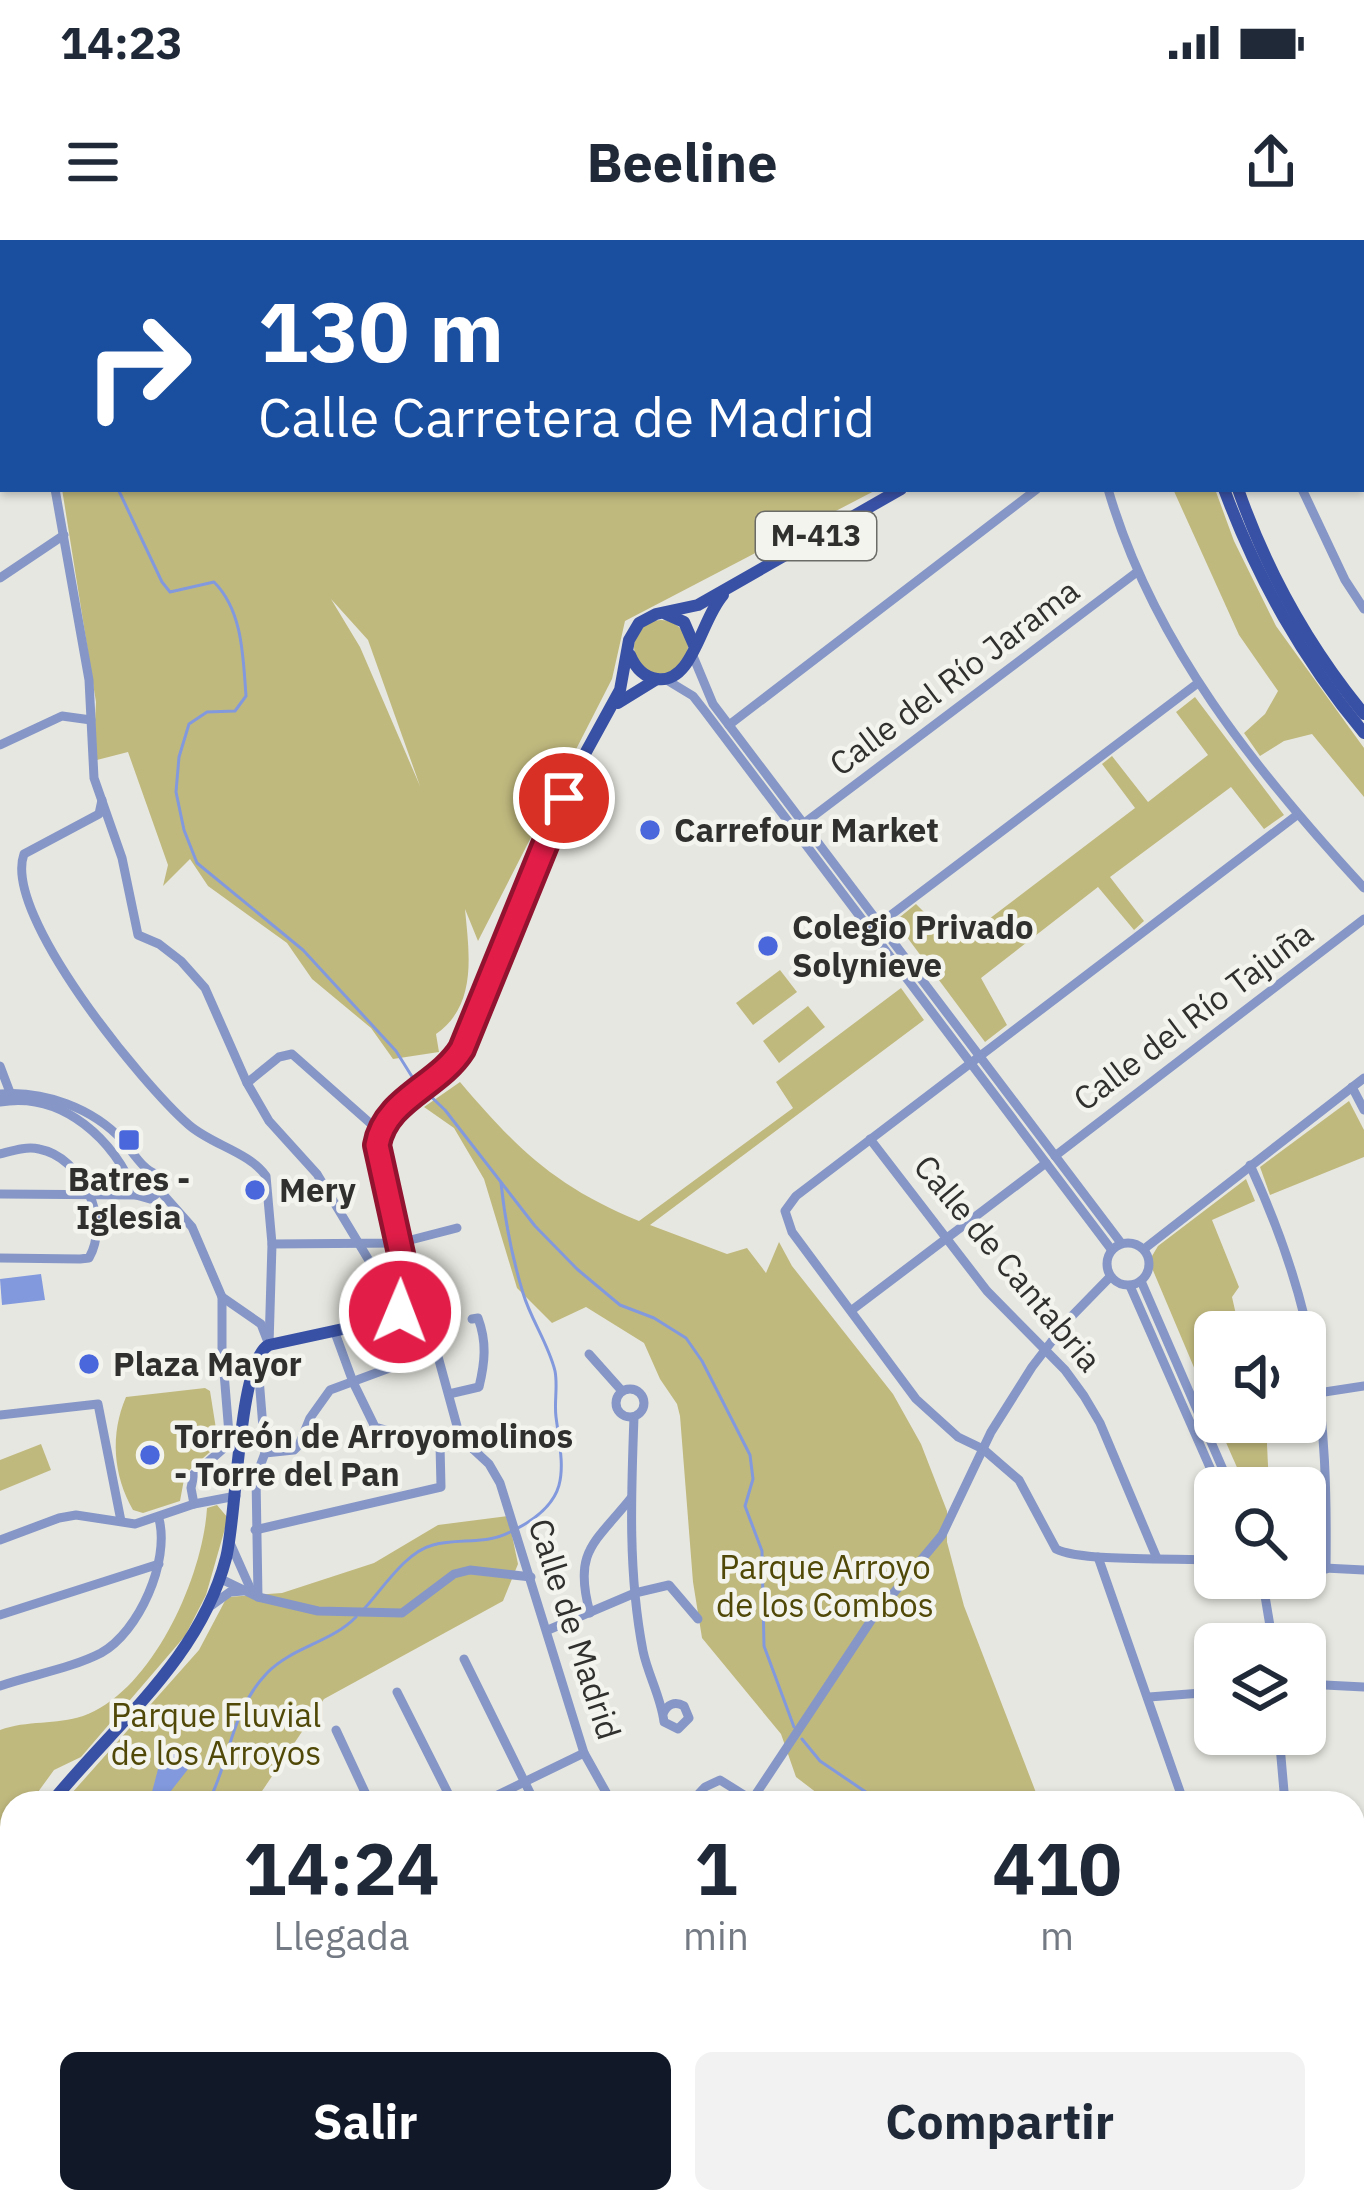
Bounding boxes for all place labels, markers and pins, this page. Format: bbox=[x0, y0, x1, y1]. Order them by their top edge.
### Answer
pin bbox=[513, 747, 615, 849]
place label: Carrefour Market bbox=[674, 808, 939, 851]
marker: Carrefour Market bbox=[637, 817, 663, 843]
place label: Colegio Privado Solynieve bbox=[792, 905, 1034, 986]
marker: Colegio Privado Solynieve bbox=[755, 933, 781, 959]
marker: Batres - Iglesia bbox=[116, 1127, 142, 1153]
place label: Batres - Iglesia bbox=[68, 1157, 190, 1238]
place label: Mery bbox=[279, 1168, 356, 1211]
marker: Mery bbox=[242, 1177, 268, 1203]
place label: Plaza Mayor bbox=[113, 1342, 302, 1385]
marker: Plaza Mayor bbox=[76, 1351, 102, 1377]
place label: Torreón de Arroyomolinos - Torre del Pan bbox=[174, 1414, 573, 1495]
marker: Torreón de Arroyomolinos - Torre del Pan bbox=[137, 1442, 163, 1468]

